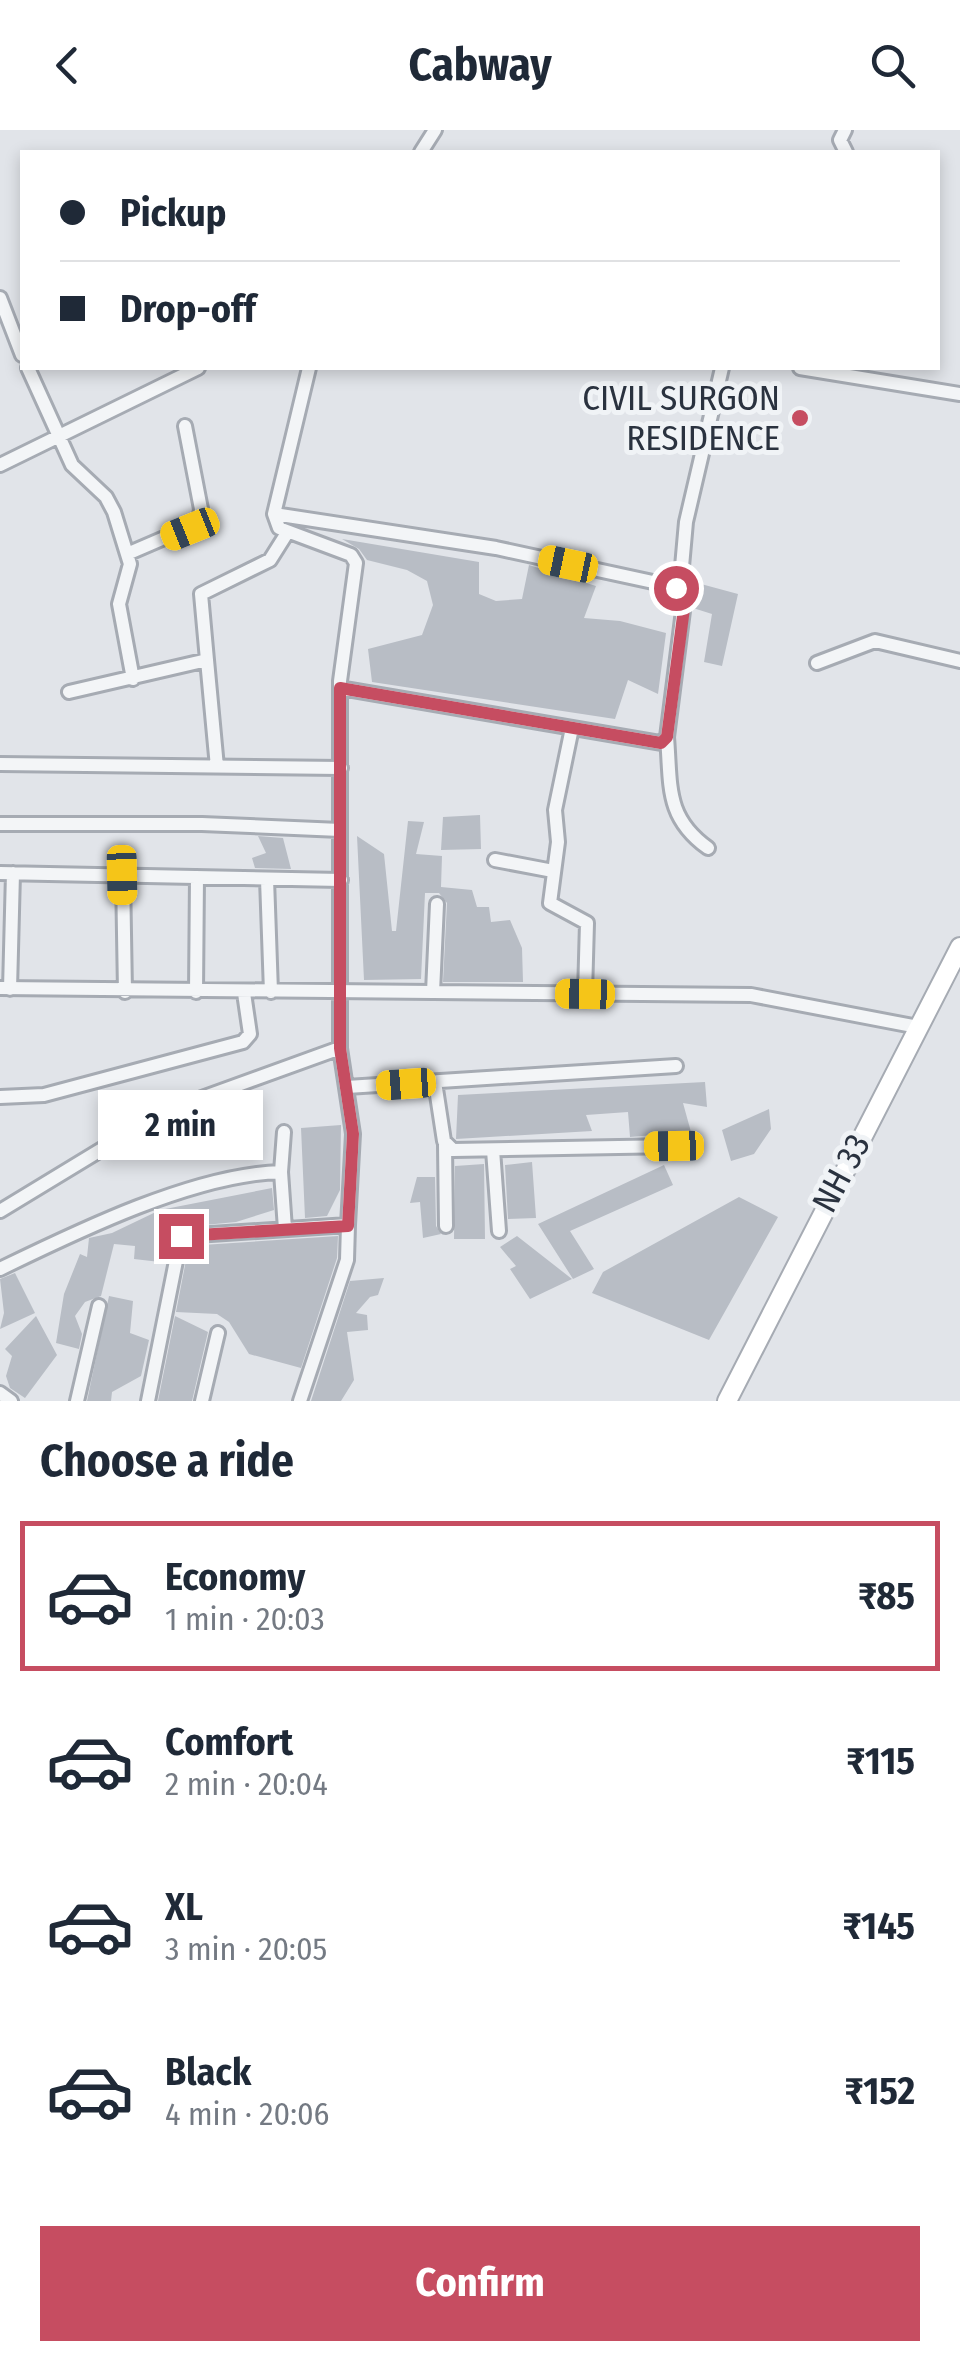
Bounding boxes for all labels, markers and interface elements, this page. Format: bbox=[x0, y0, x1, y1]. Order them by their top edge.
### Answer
icon: back bbox=[40, 38, 95, 93]
text: Cabway bbox=[408, 38, 552, 92]
icon: search bbox=[865, 38, 920, 93]
text: Pickup bbox=[120, 190, 226, 236]
text: Drop-off bbox=[120, 286, 256, 332]
place label: CIVIL SURGON RESIDENCE bbox=[582, 377, 780, 459]
marker: CIVIL SURGON RESIDENCE bbox=[789, 407, 811, 429]
car bbox=[157, 504, 223, 554]
car bbox=[536, 543, 600, 585]
route start bbox=[654, 566, 699, 611]
car bbox=[106, 845, 138, 905]
car bbox=[555, 978, 615, 1010]
car bbox=[375, 1067, 437, 1101]
callout: 2 min bbox=[99, 1091, 264, 1161]
text: 2 min bbox=[145, 1106, 216, 1144]
street label: NH 33 bbox=[803, 1127, 879, 1219]
car bbox=[644, 1130, 704, 1162]
route end bbox=[159, 1214, 204, 1259]
text: Choose a ride bbox=[40, 1434, 294, 1488]
icon: car bbox=[45, 1551, 135, 1641]
text: Economy bbox=[165, 1554, 305, 1600]
text: ₹85 bbox=[858, 1573, 915, 1619]
text: 1 min · 20:03 bbox=[165, 1600, 325, 1638]
icon: car bbox=[45, 1716, 135, 1806]
text: Comfort bbox=[165, 1719, 293, 1765]
text: ₹115 bbox=[846, 1738, 915, 1784]
text: 2 min · 20:04 bbox=[165, 1765, 328, 1803]
icon: car bbox=[45, 1881, 135, 1971]
text: XL bbox=[165, 1884, 203, 1930]
text: ₹145 bbox=[843, 1903, 915, 1949]
text: 3 min · 20:05 bbox=[165, 1930, 327, 1968]
icon: car bbox=[45, 2046, 135, 2136]
text: Black bbox=[165, 2049, 251, 2095]
text: ₹152 bbox=[845, 2068, 915, 2114]
text: 4 min · 20:06 bbox=[165, 2095, 329, 2133]
button: Confirm bbox=[40, 2226, 920, 2341]

